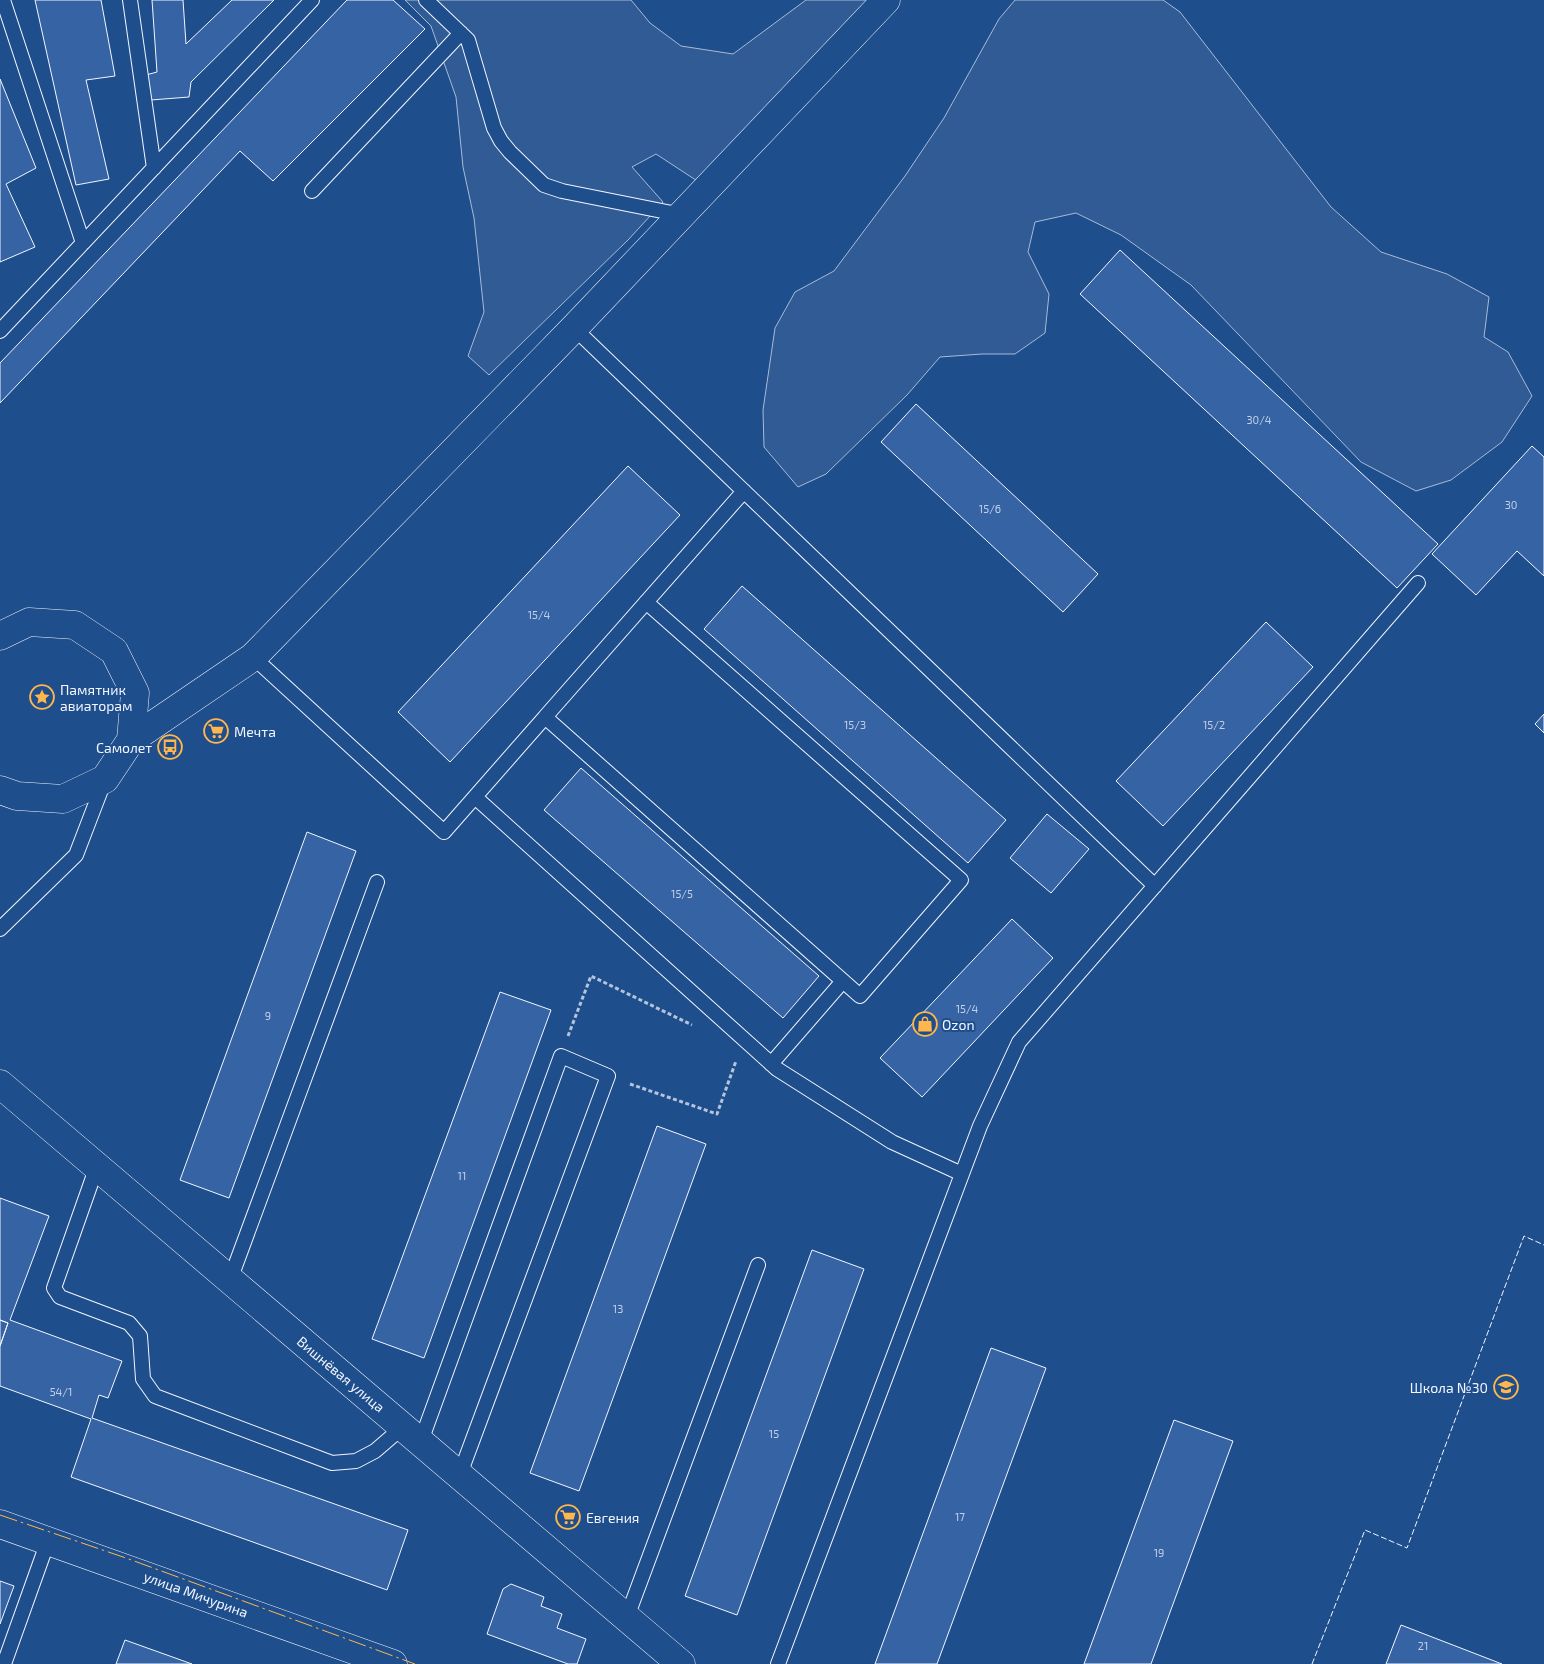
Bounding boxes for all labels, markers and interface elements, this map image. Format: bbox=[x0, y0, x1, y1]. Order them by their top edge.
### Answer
house number: 30/4 bbox=[1246, 413, 1272, 426]
house number: 30 bbox=[1505, 498, 1517, 511]
house number: 15/6 bbox=[979, 502, 1001, 515]
house number: 15/4 bbox=[528, 608, 551, 621]
place label: Памятник авиаторам bbox=[60, 681, 133, 714]
place icon: Памятник авиаторам bbox=[29, 684, 55, 710]
supermarket icon: Мечта bbox=[203, 718, 229, 744]
house number: 15/3 bbox=[844, 718, 866, 731]
house number: 15/2 bbox=[1203, 718, 1225, 731]
place label: Мечта bbox=[234, 723, 276, 740]
bus stop icon: Самолет bbox=[157, 734, 183, 760]
place label: Самолет bbox=[96, 739, 152, 756]
house number: 15/5 bbox=[671, 887, 693, 900]
house number: 15/4 bbox=[956, 1002, 979, 1015]
house number: 9 bbox=[265, 1009, 271, 1022]
shop icon: Ozon bbox=[912, 1011, 938, 1037]
place label: Ozon bbox=[942, 1016, 975, 1033]
house number: 11 bbox=[458, 1169, 466, 1182]
house number: 13 bbox=[613, 1302, 623, 1315]
street label: Вишнёвая улица bbox=[294, 1332, 388, 1416]
school or university icon: Школа №30 bbox=[1493, 1374, 1519, 1400]
place label: Школа №30 bbox=[1410, 1379, 1488, 1396]
house number: 54/1 bbox=[50, 1385, 72, 1398]
house number: 15 bbox=[769, 1427, 779, 1440]
supermarket icon: Евгения bbox=[555, 1504, 581, 1530]
place label: Евгения bbox=[586, 1509, 639, 1526]
house number: 17 bbox=[955, 1510, 965, 1523]
house number: 19 bbox=[1154, 1546, 1164, 1559]
street label: улица Мичурина bbox=[141, 1567, 251, 1621]
house number: 21 bbox=[1418, 1639, 1428, 1652]

